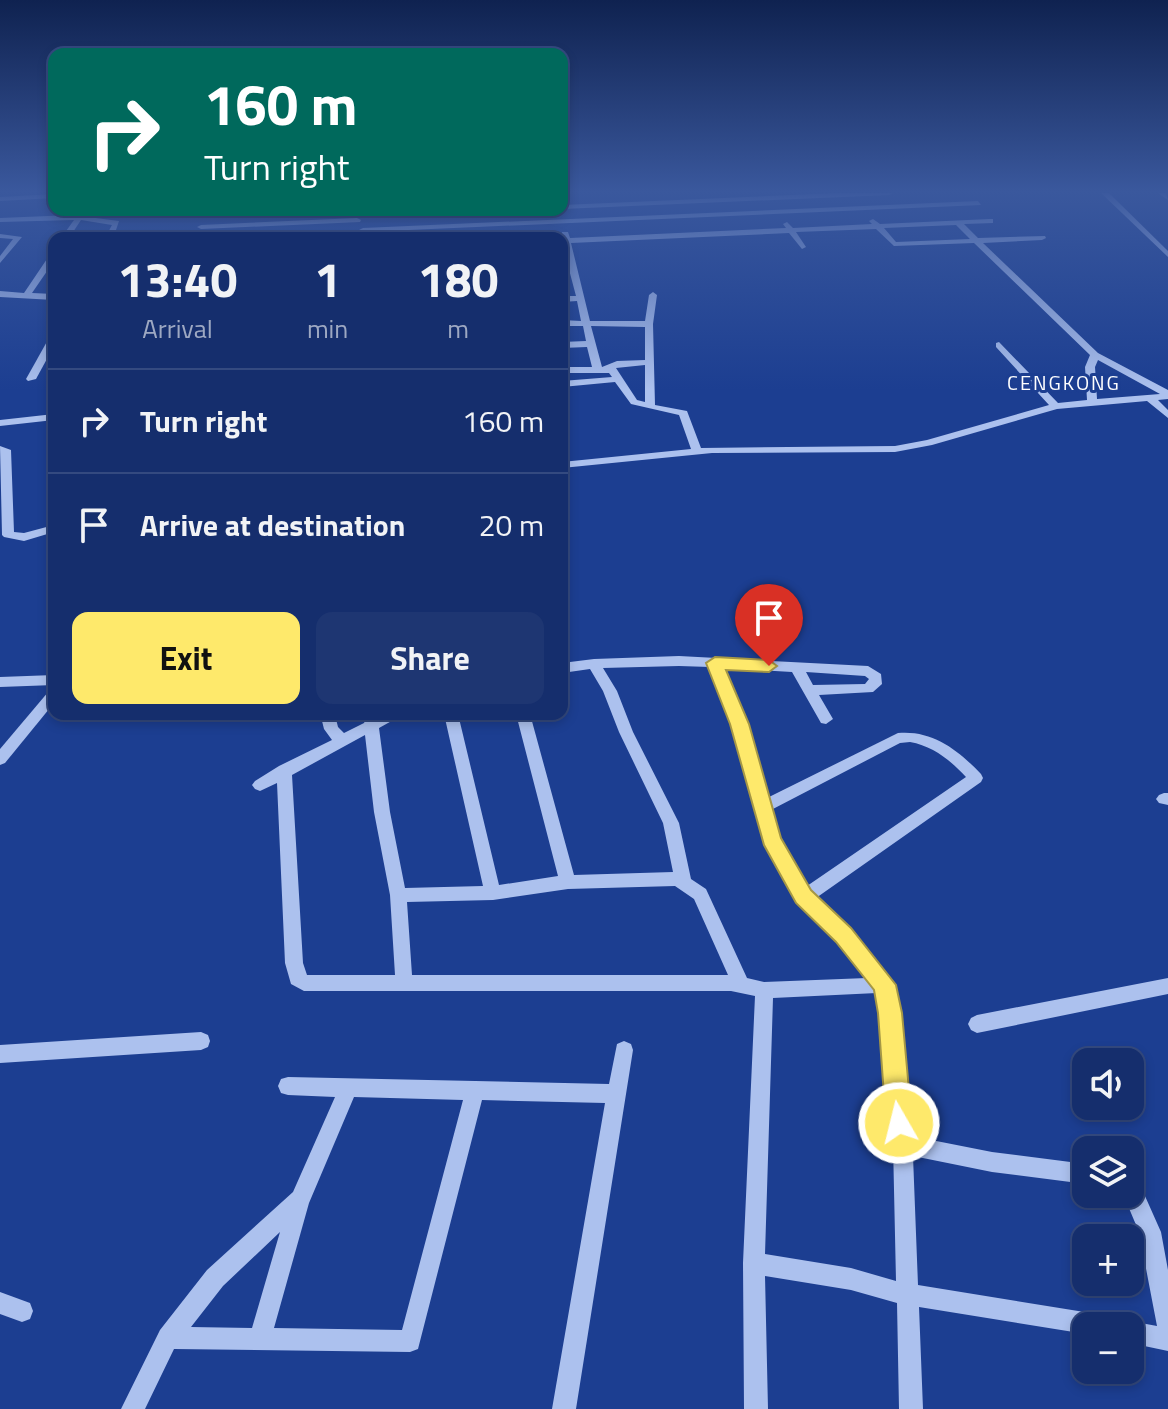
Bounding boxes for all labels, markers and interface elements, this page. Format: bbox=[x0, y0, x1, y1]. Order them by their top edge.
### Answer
text: 160 m bbox=[204, 62, 357, 147]
icon: right bbox=[72, 80, 176, 184]
text: Turn right bbox=[204, 139, 349, 194]
text: 13:40 bbox=[118, 243, 237, 316]
text: 1 bbox=[314, 243, 341, 316]
text: 180 bbox=[418, 243, 498, 316]
text: Arrival bbox=[142, 309, 213, 348]
text: min bbox=[307, 309, 348, 348]
text: m bbox=[447, 309, 469, 348]
district label: CENGKONG bbox=[1007, 367, 1121, 398]
text: Turn right bbox=[140, 398, 268, 444]
text: 160 m bbox=[462, 398, 544, 444]
icon: right bbox=[72, 399, 116, 443]
text: Arrive at destination bbox=[140, 502, 405, 548]
text: 20 m bbox=[479, 502, 544, 548]
icon: arrive bbox=[72, 503, 116, 547]
pin bbox=[735, 584, 803, 666]
icon: arrive bbox=[747, 596, 791, 640]
button: Exit bbox=[72, 612, 300, 704]
button: Share bbox=[316, 612, 544, 704]
map controls bbox=[1072, 1048, 1144, 1384]
button: sound bbox=[1072, 1048, 1144, 1120]
position arrow bbox=[857, 1081, 941, 1165]
button: layers bbox=[1072, 1136, 1144, 1208]
button: + bbox=[1072, 1224, 1144, 1296]
button: − bbox=[1072, 1312, 1144, 1384]

